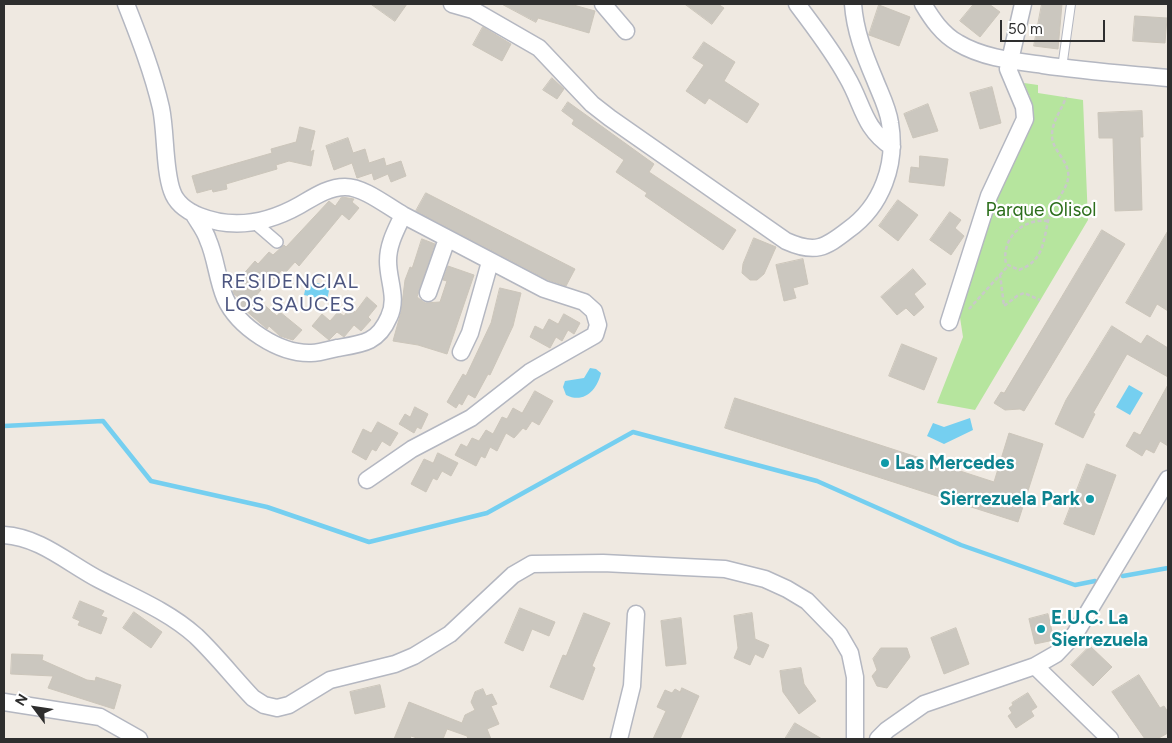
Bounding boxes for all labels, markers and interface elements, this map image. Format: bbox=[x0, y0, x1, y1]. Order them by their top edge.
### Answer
scale bar bbox=[1002, 10, 1107, 42]
text: 50 m bbox=[1008, 20, 1043, 38]
park label: Parque Olisol bbox=[986, 199, 1096, 221]
district label: RESIDENCIAL LOS SAUCES bbox=[220, 270, 360, 317]
place label: Las Mercedes bbox=[895, 452, 1014, 474]
marker: Las Mercedes bbox=[879, 457, 891, 469]
place label: Sierrezuela Park bbox=[940, 488, 1080, 510]
marker: Sierrezuela Park bbox=[1084, 493, 1096, 505]
place label: E.U.C. La Sierrezuela bbox=[1051, 607, 1148, 651]
marker: E.U.C. La Sierrezuela bbox=[1035, 623, 1047, 635]
north arrow bbox=[10, 683, 60, 733]
text: N bbox=[12, 691, 32, 709]

